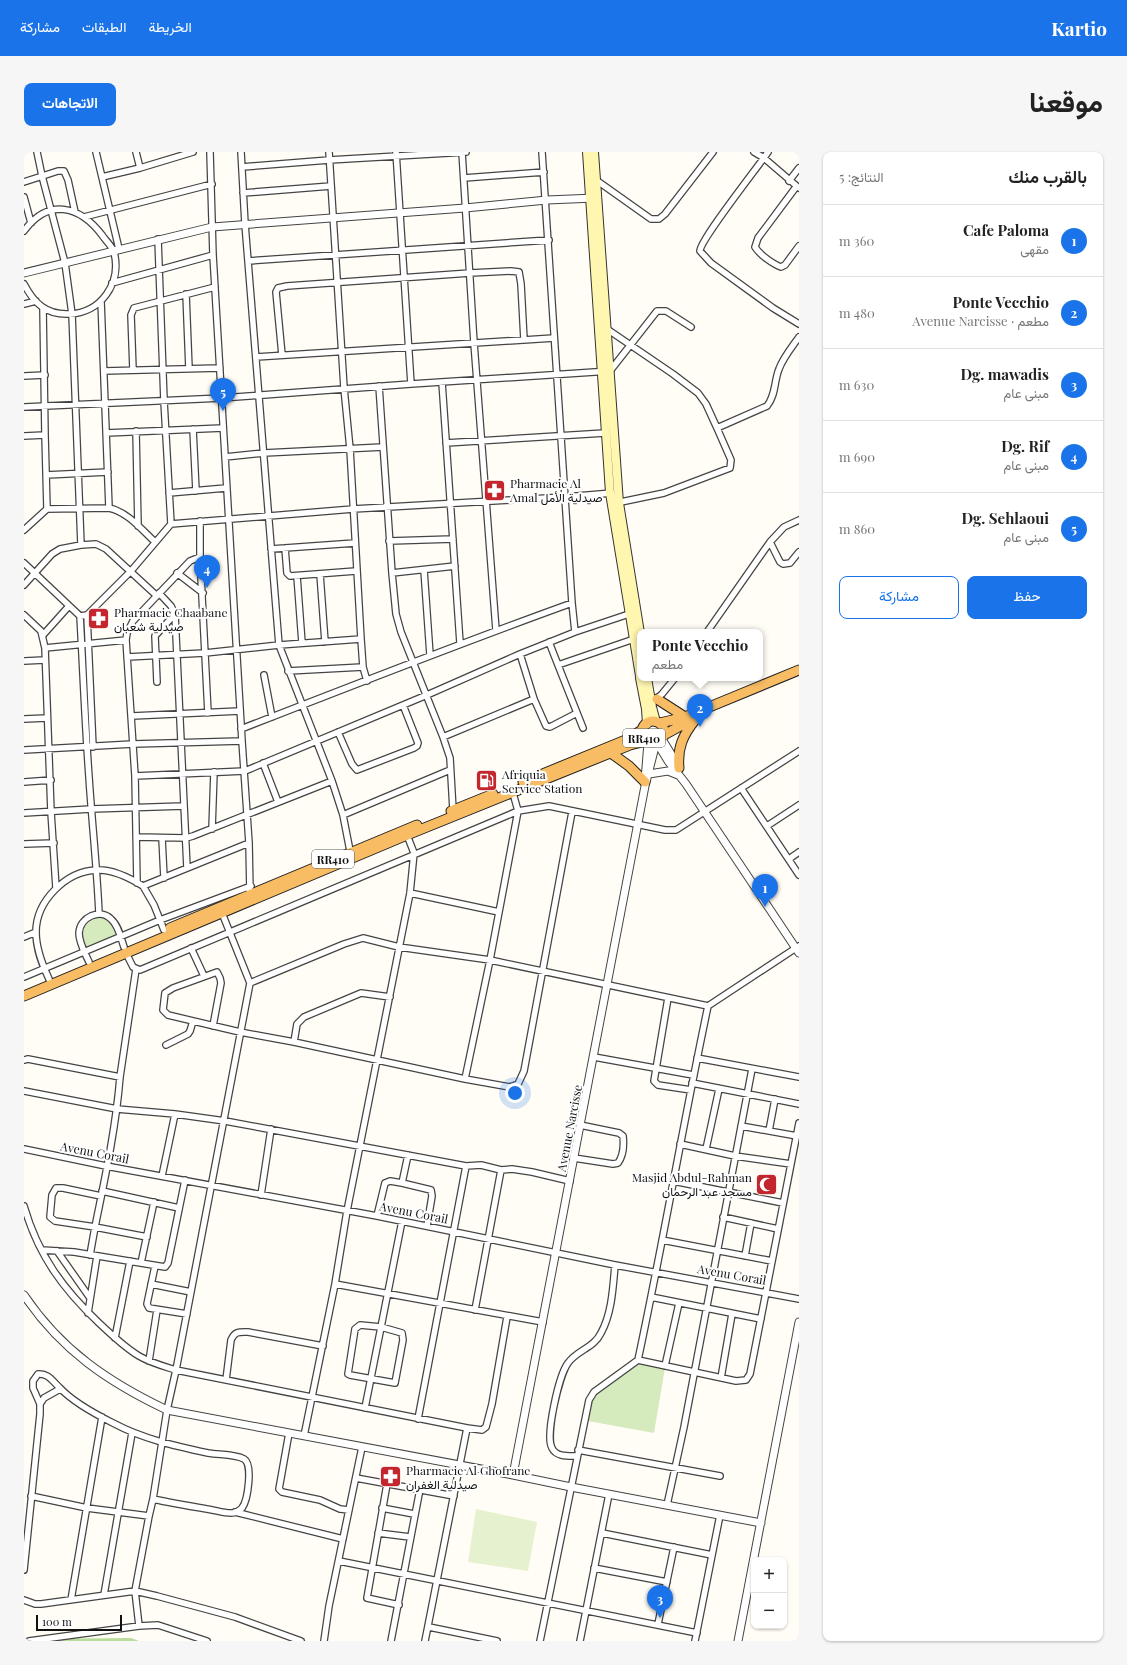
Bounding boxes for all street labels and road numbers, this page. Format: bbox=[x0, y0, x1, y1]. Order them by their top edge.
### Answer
road number: RR410 bbox=[623, 729, 665, 747]
road number: RR410 bbox=[312, 850, 354, 868]
street label: Avenue Narcisse bbox=[553, 1083, 585, 1174]
street label: Avenu Corail bbox=[58, 1137, 131, 1167]
street label: Avenu Corail bbox=[377, 1197, 450, 1227]
street label: Avenu Corail bbox=[695, 1260, 768, 1288]

